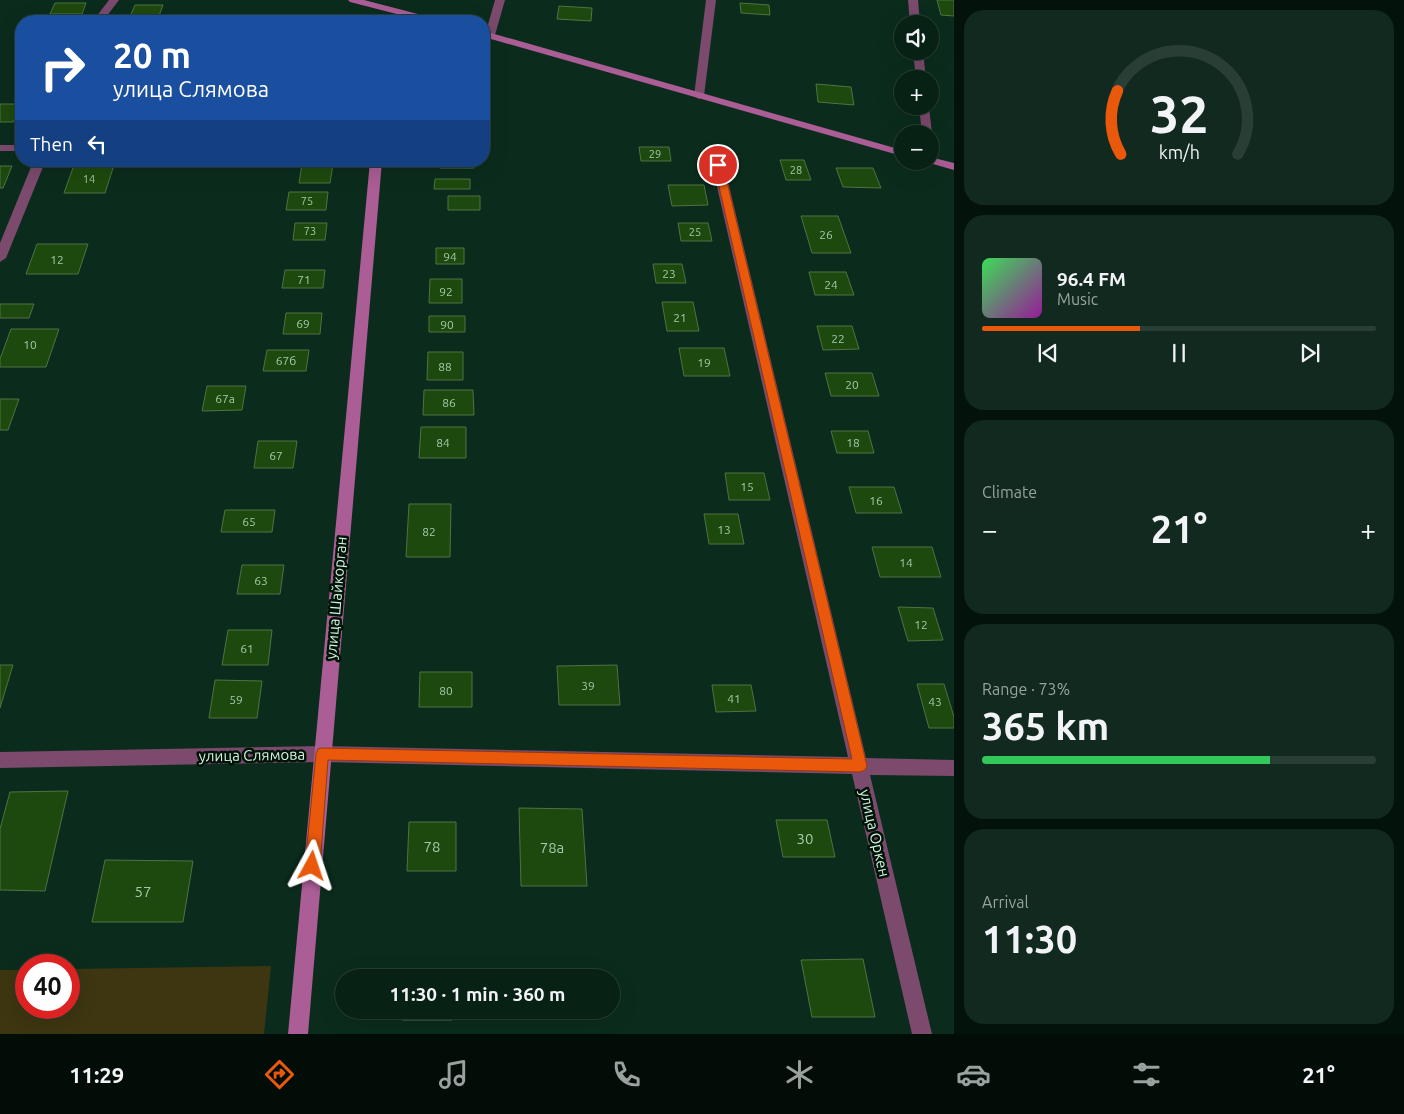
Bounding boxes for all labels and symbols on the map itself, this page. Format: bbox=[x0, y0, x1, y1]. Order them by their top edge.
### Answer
pin bbox=[697, 144, 739, 186]
house number: 29 bbox=[649, 148, 661, 160]
house number: 28 bbox=[790, 164, 802, 176]
house number: 14 bbox=[83, 173, 95, 185]
house number: 75 bbox=[301, 195, 313, 207]
house number: 73 bbox=[304, 225, 316, 237]
house number: 25 bbox=[689, 226, 701, 238]
house number: 26 bbox=[819, 228, 833, 241]
house number: 94 bbox=[443, 250, 457, 263]
house number: 12 bbox=[50, 253, 64, 266]
house number: 23 bbox=[662, 267, 676, 280]
house number: 71 bbox=[297, 273, 311, 286]
house number: 24 bbox=[824, 278, 838, 291]
house number: 92 bbox=[439, 285, 453, 298]
house number: 21 bbox=[673, 311, 687, 324]
house number: 69 bbox=[296, 317, 310, 330]
house number: 90 bbox=[440, 318, 454, 331]
house number: 22 bbox=[831, 332, 845, 345]
house number: 10 bbox=[23, 338, 37, 351]
house number: 67б bbox=[276, 354, 296, 367]
house number: 19 bbox=[697, 356, 711, 369]
house number: 88 bbox=[438, 360, 452, 373]
house number: 20 bbox=[845, 378, 859, 391]
house number: 67а bbox=[215, 392, 235, 405]
house number: 86 bbox=[442, 396, 456, 409]
house number: 84 bbox=[436, 436, 450, 449]
house number: 18 bbox=[846, 436, 860, 449]
house number: 67 bbox=[269, 449, 283, 462]
house number: 15 bbox=[740, 480, 754, 493]
house number: 16 bbox=[869, 494, 883, 507]
house number: 65 bbox=[242, 515, 256, 528]
house number: 13 bbox=[717, 523, 731, 536]
house number: 82 bbox=[422, 525, 436, 538]
street label: улица Шайкорган bbox=[322, 536, 350, 660]
house number: 14 bbox=[899, 556, 913, 569]
house number: 63 bbox=[254, 574, 268, 587]
house number: 12 bbox=[914, 618, 928, 631]
house number: 61 bbox=[240, 642, 254, 655]
house number: 39 bbox=[581, 679, 595, 692]
house number: 80 bbox=[439, 684, 453, 697]
house number: 41 bbox=[727, 692, 741, 705]
house number: 59 bbox=[229, 693, 243, 706]
house number: 43 bbox=[928, 695, 942, 708]
street label: улица Слямова bbox=[199, 746, 305, 764]
street label: улица Оркен bbox=[857, 788, 893, 878]
house number: 30 bbox=[797, 830, 813, 847]
house number: 78 bbox=[424, 838, 440, 855]
position arrow bbox=[285, 839, 337, 891]
house number: 78а bbox=[540, 839, 564, 856]
house number: 57 bbox=[135, 883, 151, 900]
speed limit sign: 40 bbox=[15, 954, 80, 1019]

